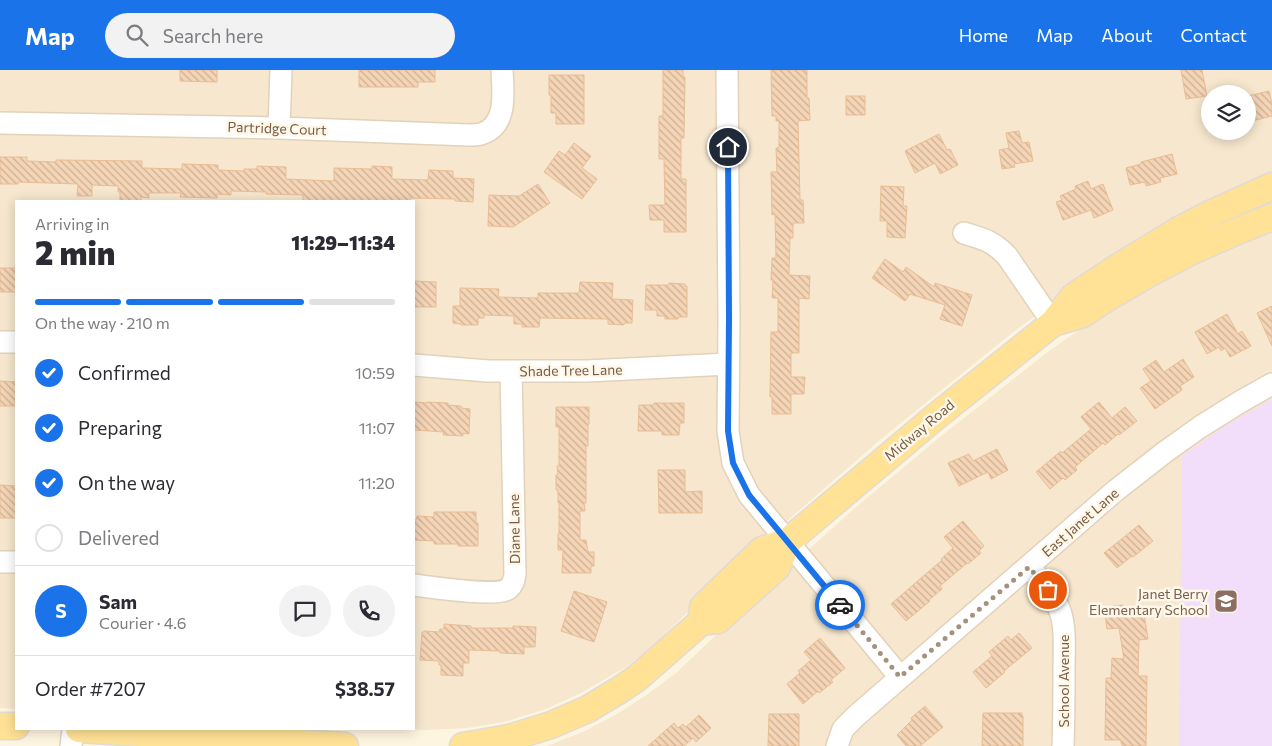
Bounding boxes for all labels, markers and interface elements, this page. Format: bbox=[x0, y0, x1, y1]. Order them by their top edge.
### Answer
search box bbox=[105, 13, 455, 58]
text: Map bbox=[25, 21, 75, 50]
icon: search bbox=[123, 21, 151, 49]
text: Search here bbox=[163, 24, 263, 47]
text: Home bbox=[959, 24, 1008, 46]
text: Map bbox=[1036, 24, 1073, 46]
text: About bbox=[1101, 24, 1153, 46]
text: Contact bbox=[1181, 24, 1247, 46]
map controls bbox=[1201, 85, 1256, 140]
button: layers bbox=[1201, 85, 1256, 140]
street label: Partridge Court bbox=[227, 118, 327, 138]
pin bbox=[707, 126, 749, 168]
icon: home bbox=[714, 133, 742, 161]
text: Arriving in bbox=[35, 214, 109, 233]
text: 11:29–11:34 bbox=[291, 231, 395, 254]
text: 2 min bbox=[35, 232, 115, 272]
text: On the way · 210 m bbox=[35, 313, 170, 332]
icon: check bbox=[35, 359, 63, 387]
text: Confirmed bbox=[78, 361, 171, 384]
street label: Shade Tree Lane bbox=[519, 361, 623, 379]
text: 10:59 bbox=[355, 363, 395, 382]
street label: Midway Road bbox=[881, 396, 957, 464]
icon: check bbox=[35, 414, 63, 442]
text: Preparing bbox=[78, 416, 162, 439]
text: 11:07 bbox=[359, 418, 395, 437]
icon: check bbox=[35, 469, 63, 497]
text: On the way bbox=[78, 471, 175, 494]
text: 11:20 bbox=[358, 473, 395, 492]
street label: East Janet Lane bbox=[1038, 484, 1122, 560]
street label: Diane Lane bbox=[505, 494, 523, 564]
text: Delivered bbox=[78, 526, 159, 549]
pin bbox=[1027, 569, 1069, 611]
icon: bag bbox=[1034, 576, 1062, 604]
courier bbox=[815, 580, 865, 630]
button: chat bbox=[279, 585, 331, 637]
button: phone bbox=[343, 585, 395, 637]
place label: Janet Berry Elementary School bbox=[1089, 585, 1208, 618]
school or university icon: Janet Berry Elementary School bbox=[1213, 588, 1239, 614]
text: Sam bbox=[99, 590, 137, 613]
icon: car bbox=[826, 591, 854, 619]
text: S bbox=[55, 599, 67, 622]
text: Courier · 4.6 bbox=[99, 613, 186, 632]
street label: School Avenue bbox=[1055, 635, 1072, 727]
text: Order #7207 bbox=[35, 677, 146, 700]
text: $38.57 bbox=[335, 677, 395, 700]

